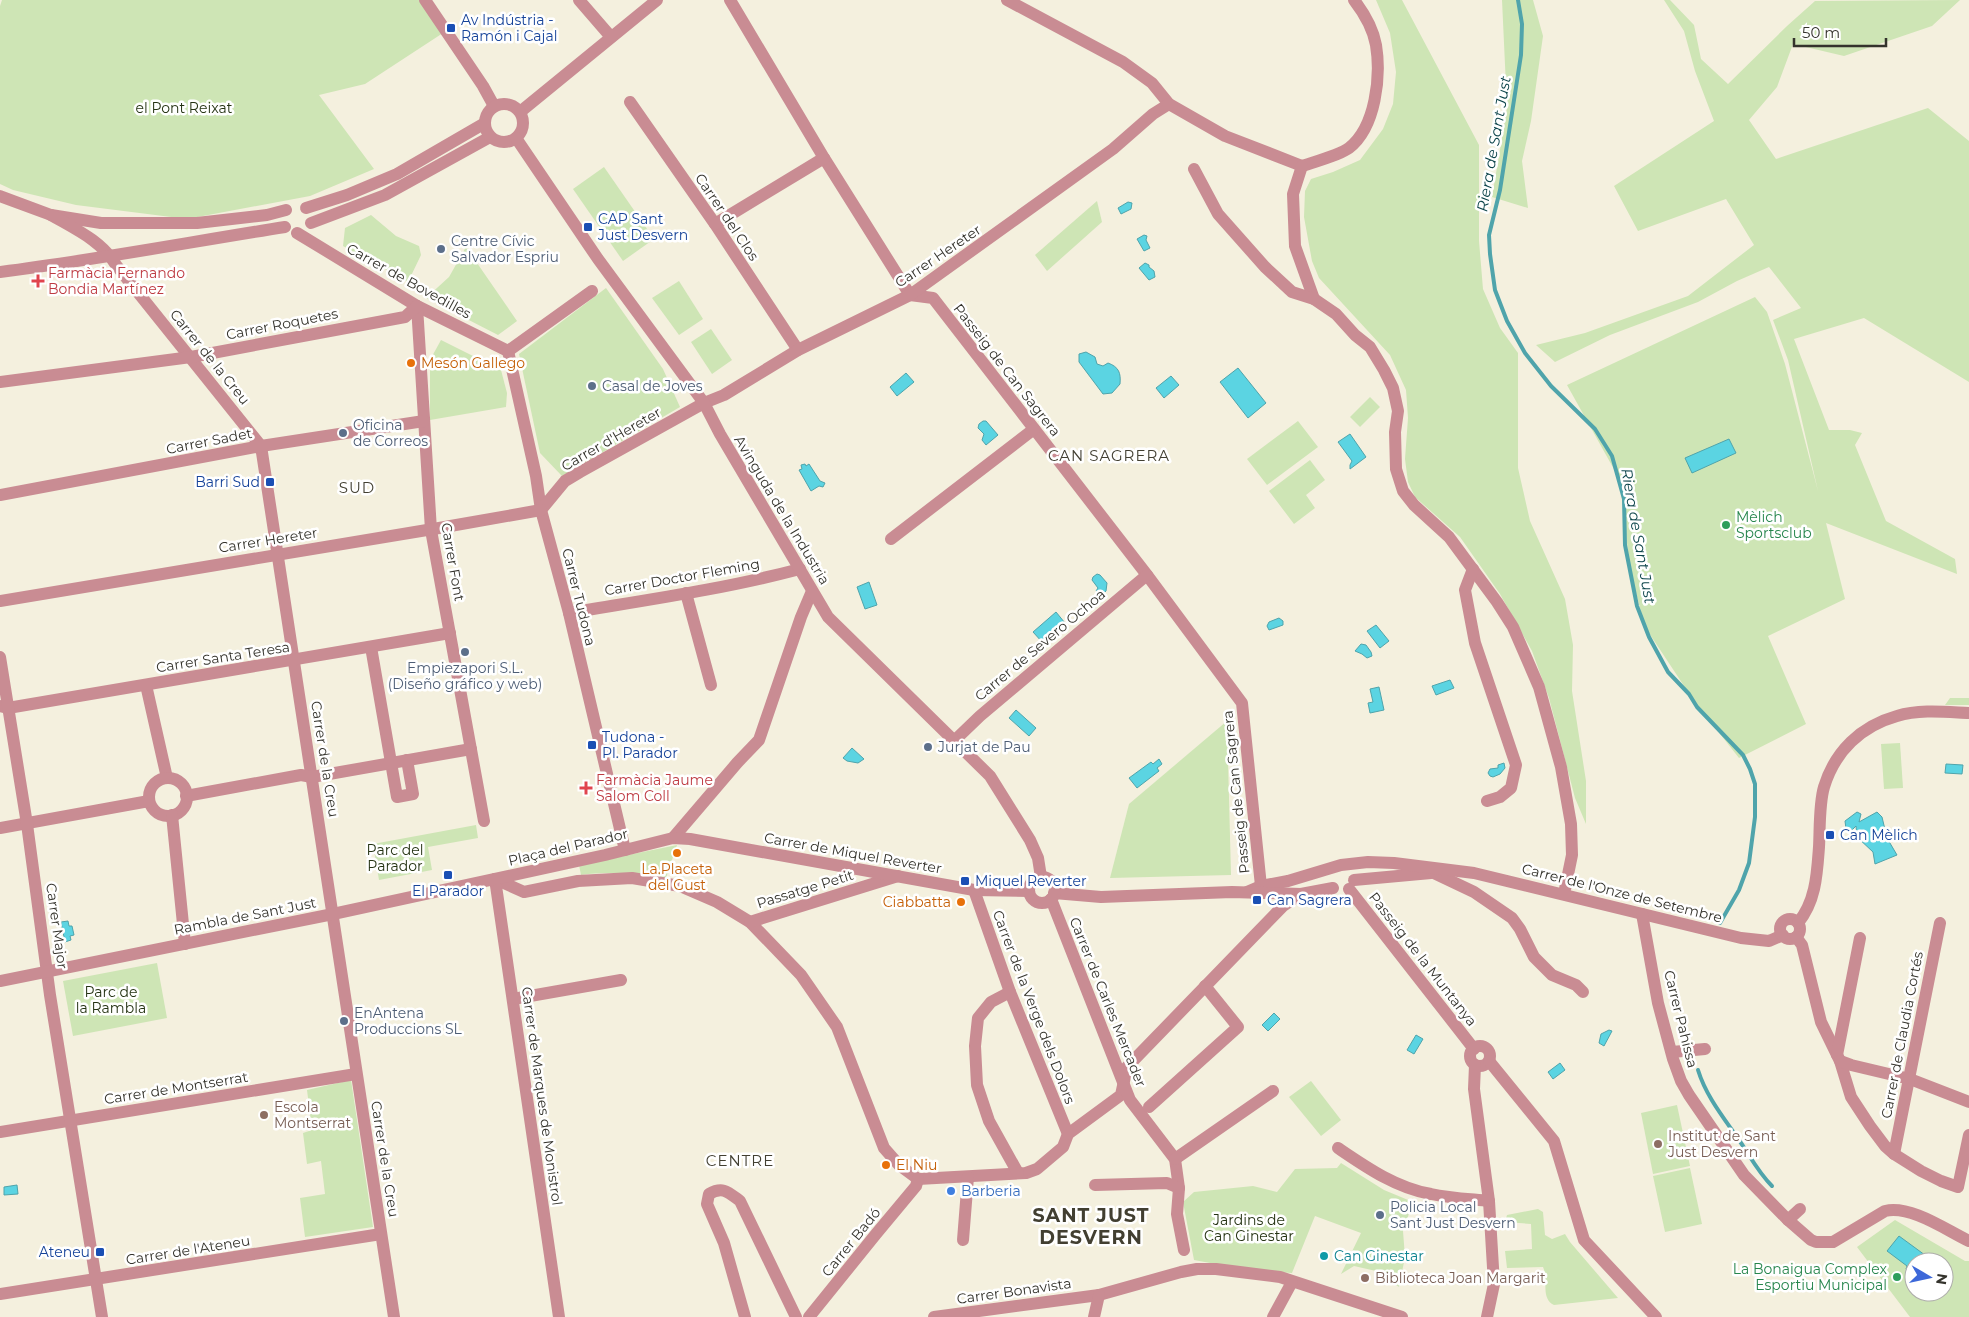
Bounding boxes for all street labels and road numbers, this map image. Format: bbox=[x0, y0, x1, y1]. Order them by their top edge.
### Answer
street label: Carrer del Clos bbox=[691, 170, 763, 264]
street label: Carrer Hereter bbox=[892, 220, 985, 291]
street label: Carrer de Bovedilles bbox=[344, 239, 474, 323]
street label: Passeig de Can Sagrera bbox=[950, 300, 1064, 440]
street label: Carrer Roquetes bbox=[224, 304, 340, 344]
street label: Carrer de la Creu bbox=[166, 306, 254, 408]
street label: Carrer d'Hereter bbox=[558, 403, 664, 475]
street label: Carrer Sadet bbox=[164, 424, 254, 458]
street label: Avinguda de la Industria bbox=[730, 432, 834, 588]
street label: Carrer Font bbox=[437, 521, 469, 603]
street label: Carrer Hereter bbox=[217, 523, 319, 557]
street label: Carrer Tudona bbox=[558, 546, 600, 648]
street label: Carrer Doctor Fleming bbox=[603, 554, 761, 600]
street label: Carrer de Severo Ochoa bbox=[971, 585, 1109, 705]
street label: Carrer Santa Teresa bbox=[155, 638, 291, 676]
street label: Carrer de la Creu bbox=[307, 700, 343, 818]
street label: Passeig de Can Sagrera bbox=[1218, 710, 1254, 874]
street label: Plaça del Parador bbox=[506, 824, 630, 870]
street label: Carrer de Miquel Reverter bbox=[763, 829, 944, 878]
street label: Carrer de l'Onze de Setembre bbox=[1520, 859, 1724, 927]
street label: Passatge Petit bbox=[754, 866, 856, 912]
street label: Carrer Major bbox=[42, 882, 72, 971]
street label: Passeig de la Muntanya bbox=[1365, 888, 1481, 1030]
street label: Rambla de Sant Just bbox=[172, 893, 318, 939]
street label: Carrer de la Verge dels Dolors bbox=[989, 908, 1079, 1107]
street label: Carrer de Carles Mercader bbox=[1066, 914, 1151, 1090]
street label: Carrer de Claudia Cortés bbox=[1877, 950, 1927, 1120]
street label: Carrer Pahissa bbox=[1660, 968, 1702, 1070]
street label: Carrer de Marques de Monistrol bbox=[518, 985, 566, 1207]
street label: Carrer de Montserrat bbox=[103, 1068, 250, 1108]
street label: Carrer de la Creu bbox=[367, 1100, 403, 1218]
street label: Carrer Badó bbox=[818, 1204, 885, 1280]
street label: Carrer de l'Ateneu bbox=[125, 1231, 251, 1269]
street label: Carrer Bonavista bbox=[956, 1274, 1072, 1308]

